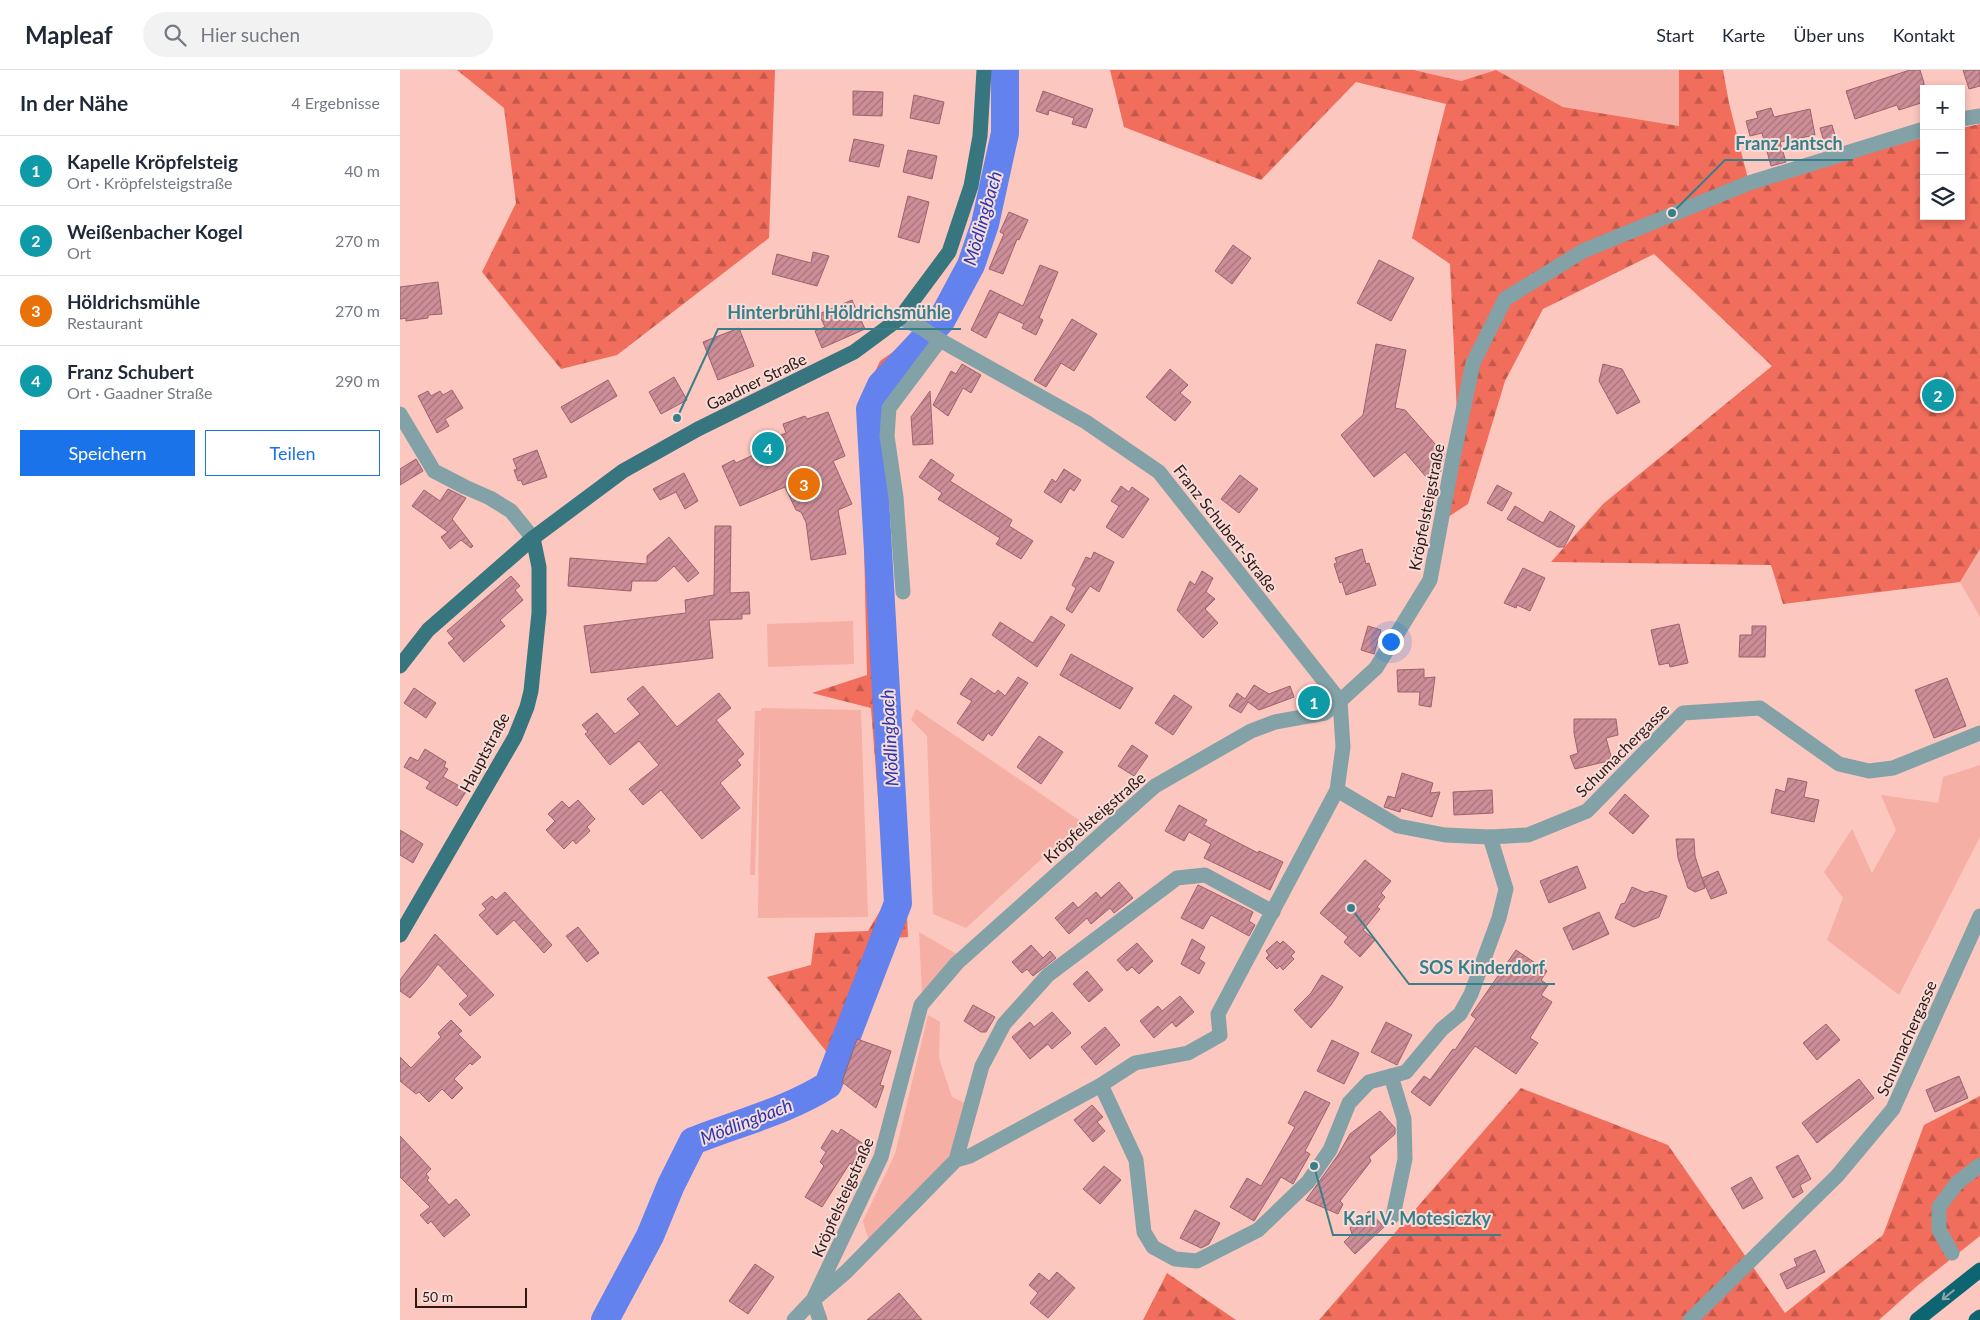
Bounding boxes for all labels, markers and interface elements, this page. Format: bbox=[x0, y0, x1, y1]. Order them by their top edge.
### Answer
search box bbox=[143, 12, 493, 57]
text: Mapleaf bbox=[25, 20, 113, 49]
icon: search bbox=[161, 21, 189, 49]
text: Hier suchen bbox=[201, 23, 300, 46]
text: Start bbox=[1656, 24, 1694, 46]
text: Karte bbox=[1722, 24, 1765, 46]
text: Über uns bbox=[1793, 24, 1865, 46]
text: Kontakt bbox=[1893, 24, 1955, 46]
map controls bbox=[1920, 85, 1965, 220]
button: + bbox=[1920, 85, 1965, 130]
text: In der Nähe bbox=[20, 90, 128, 115]
text: 4 Ergebnisse bbox=[291, 93, 380, 112]
callout: Franz Jantsch bbox=[1725, 127, 1853, 160]
button: − bbox=[1920, 130, 1965, 175]
text: Franz Jantsch bbox=[1735, 132, 1843, 154]
text: Kapelle Kröpfelsteig bbox=[67, 150, 238, 173]
text: 1 bbox=[31, 161, 41, 180]
text: 40 m bbox=[344, 161, 380, 180]
water label: Mödlingbach bbox=[958, 168, 1006, 268]
text: Ort · Kröpfelsteigstraße bbox=[67, 173, 232, 192]
button: layers bbox=[1920, 175, 1965, 220]
text: Weißenbacher Kogel bbox=[67, 220, 243, 243]
text: 2 bbox=[31, 231, 41, 250]
text: 270 m bbox=[335, 231, 380, 250]
text: Ort bbox=[67, 243, 91, 262]
text: Höldrichsmühle bbox=[67, 290, 200, 313]
callout: Hinterbrühl Höldrichsmühle bbox=[718, 296, 961, 329]
text: 3 bbox=[31, 301, 41, 320]
text: 270 m bbox=[335, 301, 380, 320]
text: Hinterbrühl Höldrichsmühle bbox=[727, 301, 951, 323]
text: Restaurant bbox=[67, 313, 143, 332]
street label: Gaadner Straße bbox=[703, 349, 809, 413]
text: Franz Schubert bbox=[67, 360, 194, 383]
text: 4 bbox=[31, 371, 41, 390]
text: 290 m bbox=[335, 371, 380, 390]
pin: 2 bbox=[1922, 376, 1954, 414]
text: Ort · Gaadner Straße bbox=[67, 383, 212, 402]
pin: 4 bbox=[752, 429, 784, 467]
button: Speichern bbox=[20, 430, 195, 476]
button: Teilen bbox=[205, 430, 380, 476]
street label: Kröpfelsteigstraße bbox=[1404, 442, 1448, 572]
street label: Franz Schubert-Straße bbox=[1170, 460, 1282, 596]
pin: 3 bbox=[788, 465, 820, 503]
your location bbox=[1378, 629, 1404, 655]
pin: 1 bbox=[1298, 683, 1330, 721]
water label: Mödlingbach bbox=[875, 689, 903, 787]
street label: Schumachergasse bbox=[1571, 699, 1673, 801]
street label: Hauptstraße bbox=[455, 709, 513, 795]
street label: Kröpfelsteigstraße bbox=[1039, 768, 1149, 866]
callout: SOS Kinderdorf bbox=[1409, 951, 1555, 984]
text: SOS Kinderdorf bbox=[1419, 956, 1545, 978]
street label: Schumachergasse bbox=[1872, 977, 1940, 1099]
water label: Mödlingbach bbox=[697, 1093, 795, 1149]
street label: Kröpfelsteigstraße bbox=[807, 1134, 877, 1260]
callout: Karl V. Motesiczky bbox=[1333, 1202, 1501, 1235]
text: Karl V. Motesiczky bbox=[1343, 1207, 1491, 1229]
scale bar bbox=[415, 1285, 528, 1308]
text: 50 m bbox=[422, 1288, 453, 1305]
one-way arrow bbox=[1942, 1289, 1955, 1300]

